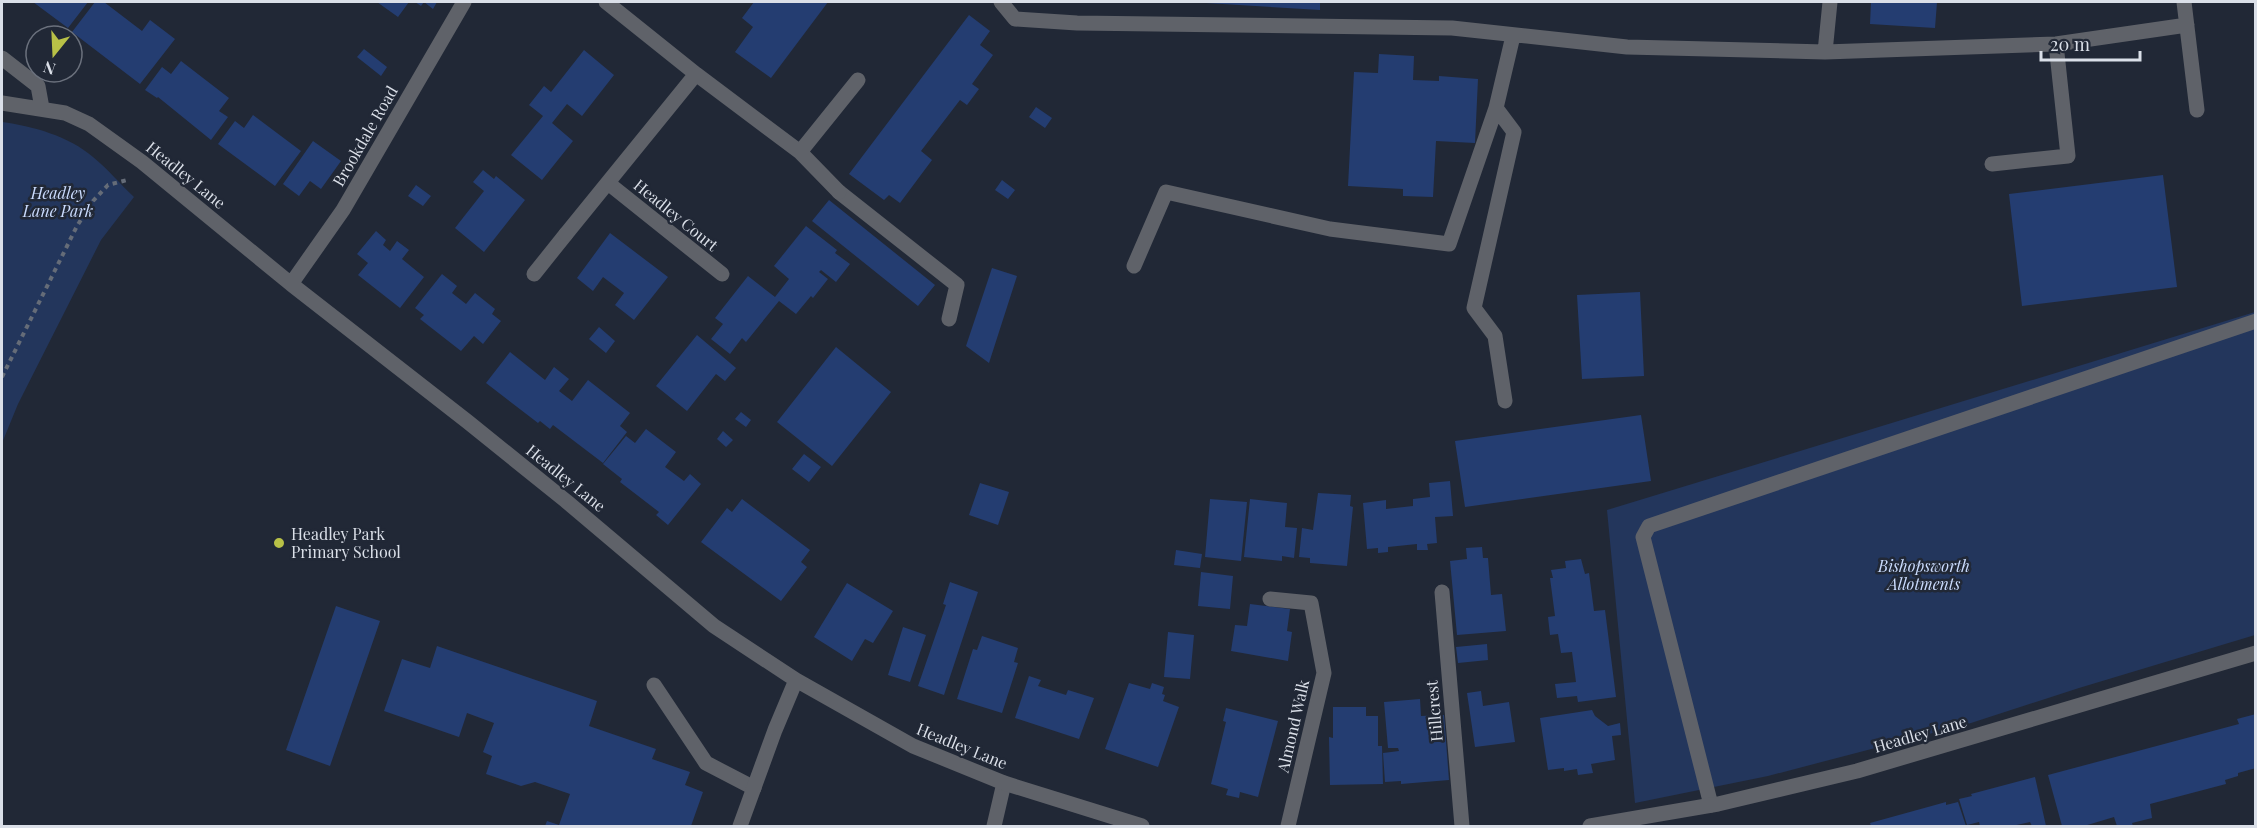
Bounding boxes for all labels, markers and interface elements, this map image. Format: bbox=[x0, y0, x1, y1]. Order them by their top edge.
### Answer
north arrow bbox=[24, 24, 84, 84]
scale bar bbox=[2041, 24, 2140, 62]
text: 20 m bbox=[2050, 32, 2090, 56]
text: N bbox=[40, 57, 58, 81]
street label: Brookdale Road bbox=[327, 82, 402, 190]
street label: Headley Lane bbox=[142, 136, 230, 213]
street label: Headley Court bbox=[630, 174, 723, 255]
park label: Headley Lane Park bbox=[22, 182, 93, 221]
street label: Headley Lane bbox=[522, 439, 610, 516]
place label: Headley Park Primary School bbox=[291, 523, 401, 562]
marker: Headley Park Primary School bbox=[272, 536, 286, 550]
park label: Bishopsworth Allotments bbox=[1877, 555, 1970, 594]
street label: Almond Walk bbox=[1271, 677, 1313, 775]
street label: Hillcrest bbox=[1420, 679, 1447, 742]
street label: Headley Lane bbox=[1871, 710, 1969, 757]
street label: Headley Lane bbox=[914, 718, 1011, 773]

